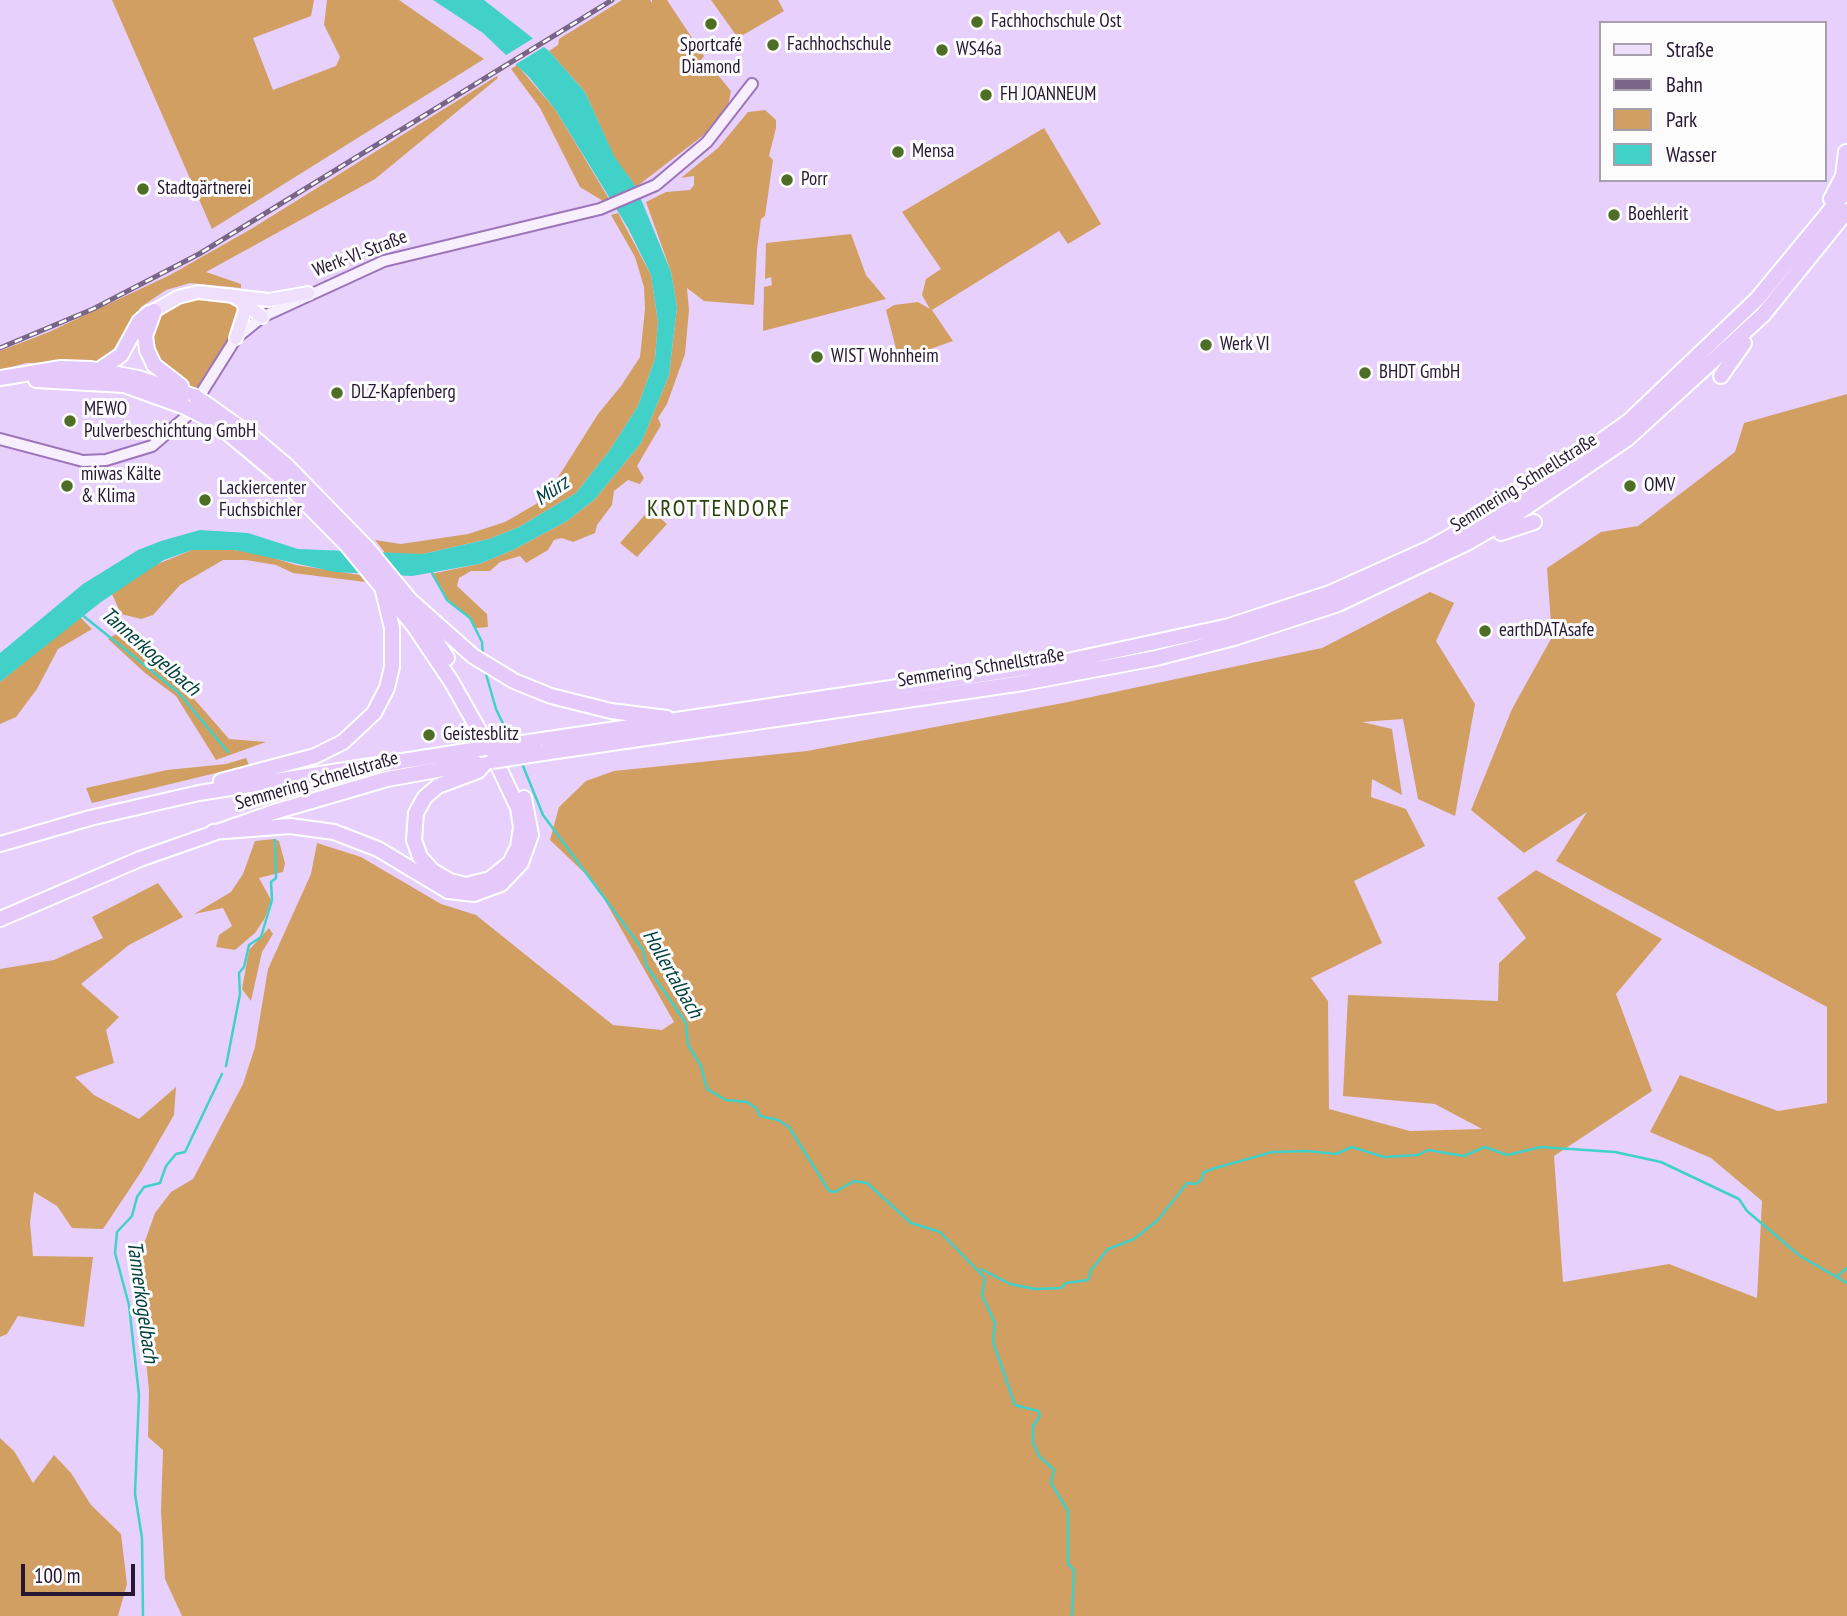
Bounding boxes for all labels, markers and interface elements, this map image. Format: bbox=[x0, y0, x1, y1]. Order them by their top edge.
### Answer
place label: Fachhochschule Ost bbox=[991, 11, 1121, 33]
marker: Fachhochschule Ost bbox=[969, 14, 985, 30]
marker: Sportcafé Diamond bbox=[703, 16, 719, 32]
legend bbox=[1598, 21, 1826, 182]
place label: Fachhochschule bbox=[787, 34, 891, 56]
place label: Sportcafé Diamond bbox=[680, 35, 742, 79]
text: Straße bbox=[1666, 36, 1714, 63]
marker: Fachhochschule bbox=[765, 37, 781, 53]
place label: WS46a bbox=[956, 39, 1002, 61]
marker: WS46a bbox=[934, 42, 950, 58]
text: Bahn bbox=[1666, 71, 1703, 98]
place label: FH JOANNEUM bbox=[1000, 84, 1096, 106]
marker: FH JOANNEUM bbox=[978, 87, 994, 103]
text: Park bbox=[1666, 106, 1697, 133]
place label: Mensa bbox=[912, 141, 954, 163]
text: Wasser bbox=[1666, 141, 1716, 168]
marker: Mensa bbox=[890, 144, 906, 160]
place label: Porr bbox=[801, 169, 828, 191]
marker: Porr bbox=[779, 172, 795, 188]
place label: Stadtgärtnerei bbox=[157, 178, 251, 200]
marker: Stadtgärtnerei bbox=[135, 181, 151, 197]
place label: Boehlerit bbox=[1628, 204, 1688, 226]
marker: Boehlerit bbox=[1606, 207, 1622, 223]
street label: Werk-VI-Straße bbox=[310, 226, 410, 282]
place label: Werk VI bbox=[1220, 334, 1270, 356]
marker: Werk VI bbox=[1198, 337, 1214, 353]
place label: WIST Wohnheim bbox=[831, 346, 939, 368]
marker: WIST Wohnheim bbox=[809, 349, 825, 365]
place label: BHDT GmbH bbox=[1379, 362, 1460, 384]
marker: BHDT GmbH bbox=[1357, 365, 1373, 381]
place label: DLZ-Kapfenberg bbox=[351, 382, 456, 404]
marker: DLZ-Kapfenberg bbox=[329, 385, 345, 401]
place label: MEWO Pulverbeschichtung GmbH bbox=[84, 399, 256, 443]
marker: MEWO Pulverbeschichtung GmbH bbox=[62, 413, 78, 429]
street label: Semmering Schnellstraße bbox=[1447, 429, 1601, 537]
place label: miwas Kälte & Klima bbox=[81, 464, 161, 508]
water label: Mürz bbox=[530, 471, 574, 511]
place label: OMV bbox=[1644, 475, 1675, 497]
marker: miwas Kälte & Klima bbox=[59, 478, 75, 494]
place label: Lackiercenter Fuchsbichler bbox=[219, 478, 306, 522]
marker: OMV bbox=[1622, 478, 1638, 494]
marker: Lackiercenter Fuchsbichler bbox=[197, 492, 213, 508]
district label: KROTTENDORF bbox=[648, 495, 790, 523]
water label: Tannerkogelbach bbox=[95, 602, 205, 702]
place label: earthDATAsafe bbox=[1499, 620, 1594, 642]
marker: earthDATAsafe bbox=[1477, 623, 1493, 639]
street label: Semmering Schnellstraße bbox=[896, 644, 1066, 692]
place label: Geistesblitz bbox=[443, 724, 519, 746]
marker: Geistesblitz bbox=[421, 727, 437, 743]
street label: Semmering Schnellstraße bbox=[233, 747, 401, 815]
water label: Hollertalbach bbox=[637, 925, 707, 1023]
water label: Tannerkogelbach bbox=[121, 1239, 163, 1365]
scale bar bbox=[24, 1550, 138, 1594]
text: 100 m bbox=[34, 1562, 80, 1589]

